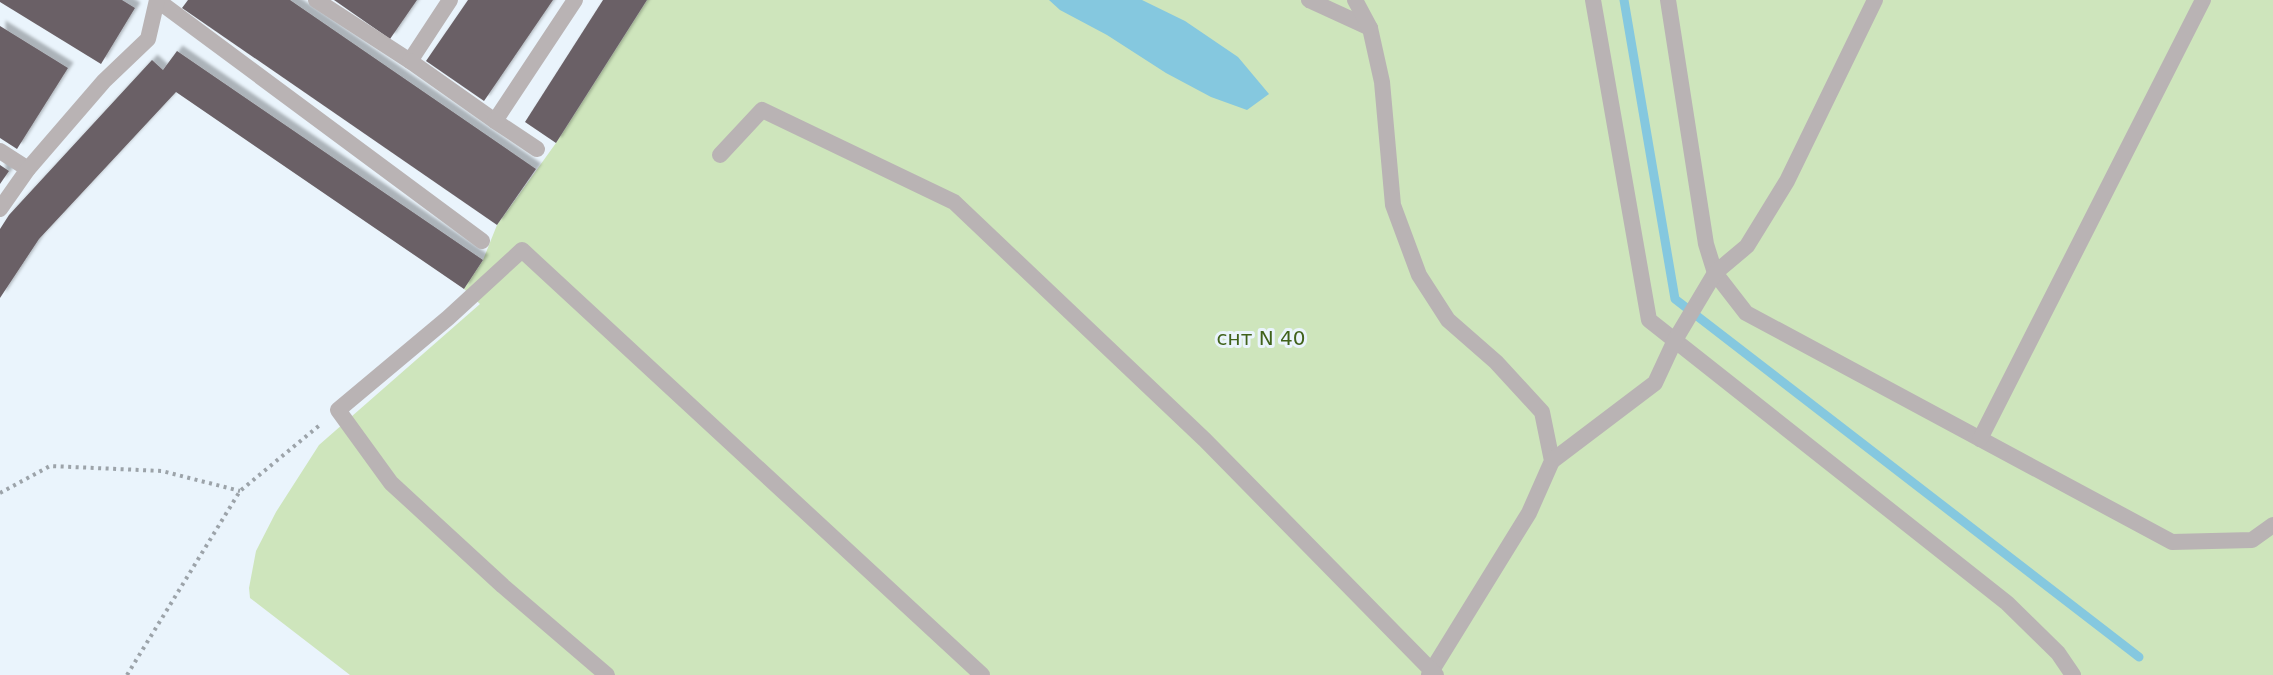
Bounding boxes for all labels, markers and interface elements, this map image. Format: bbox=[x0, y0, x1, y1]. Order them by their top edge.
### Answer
park label: снт N 40 bbox=[1217, 326, 1305, 350]

